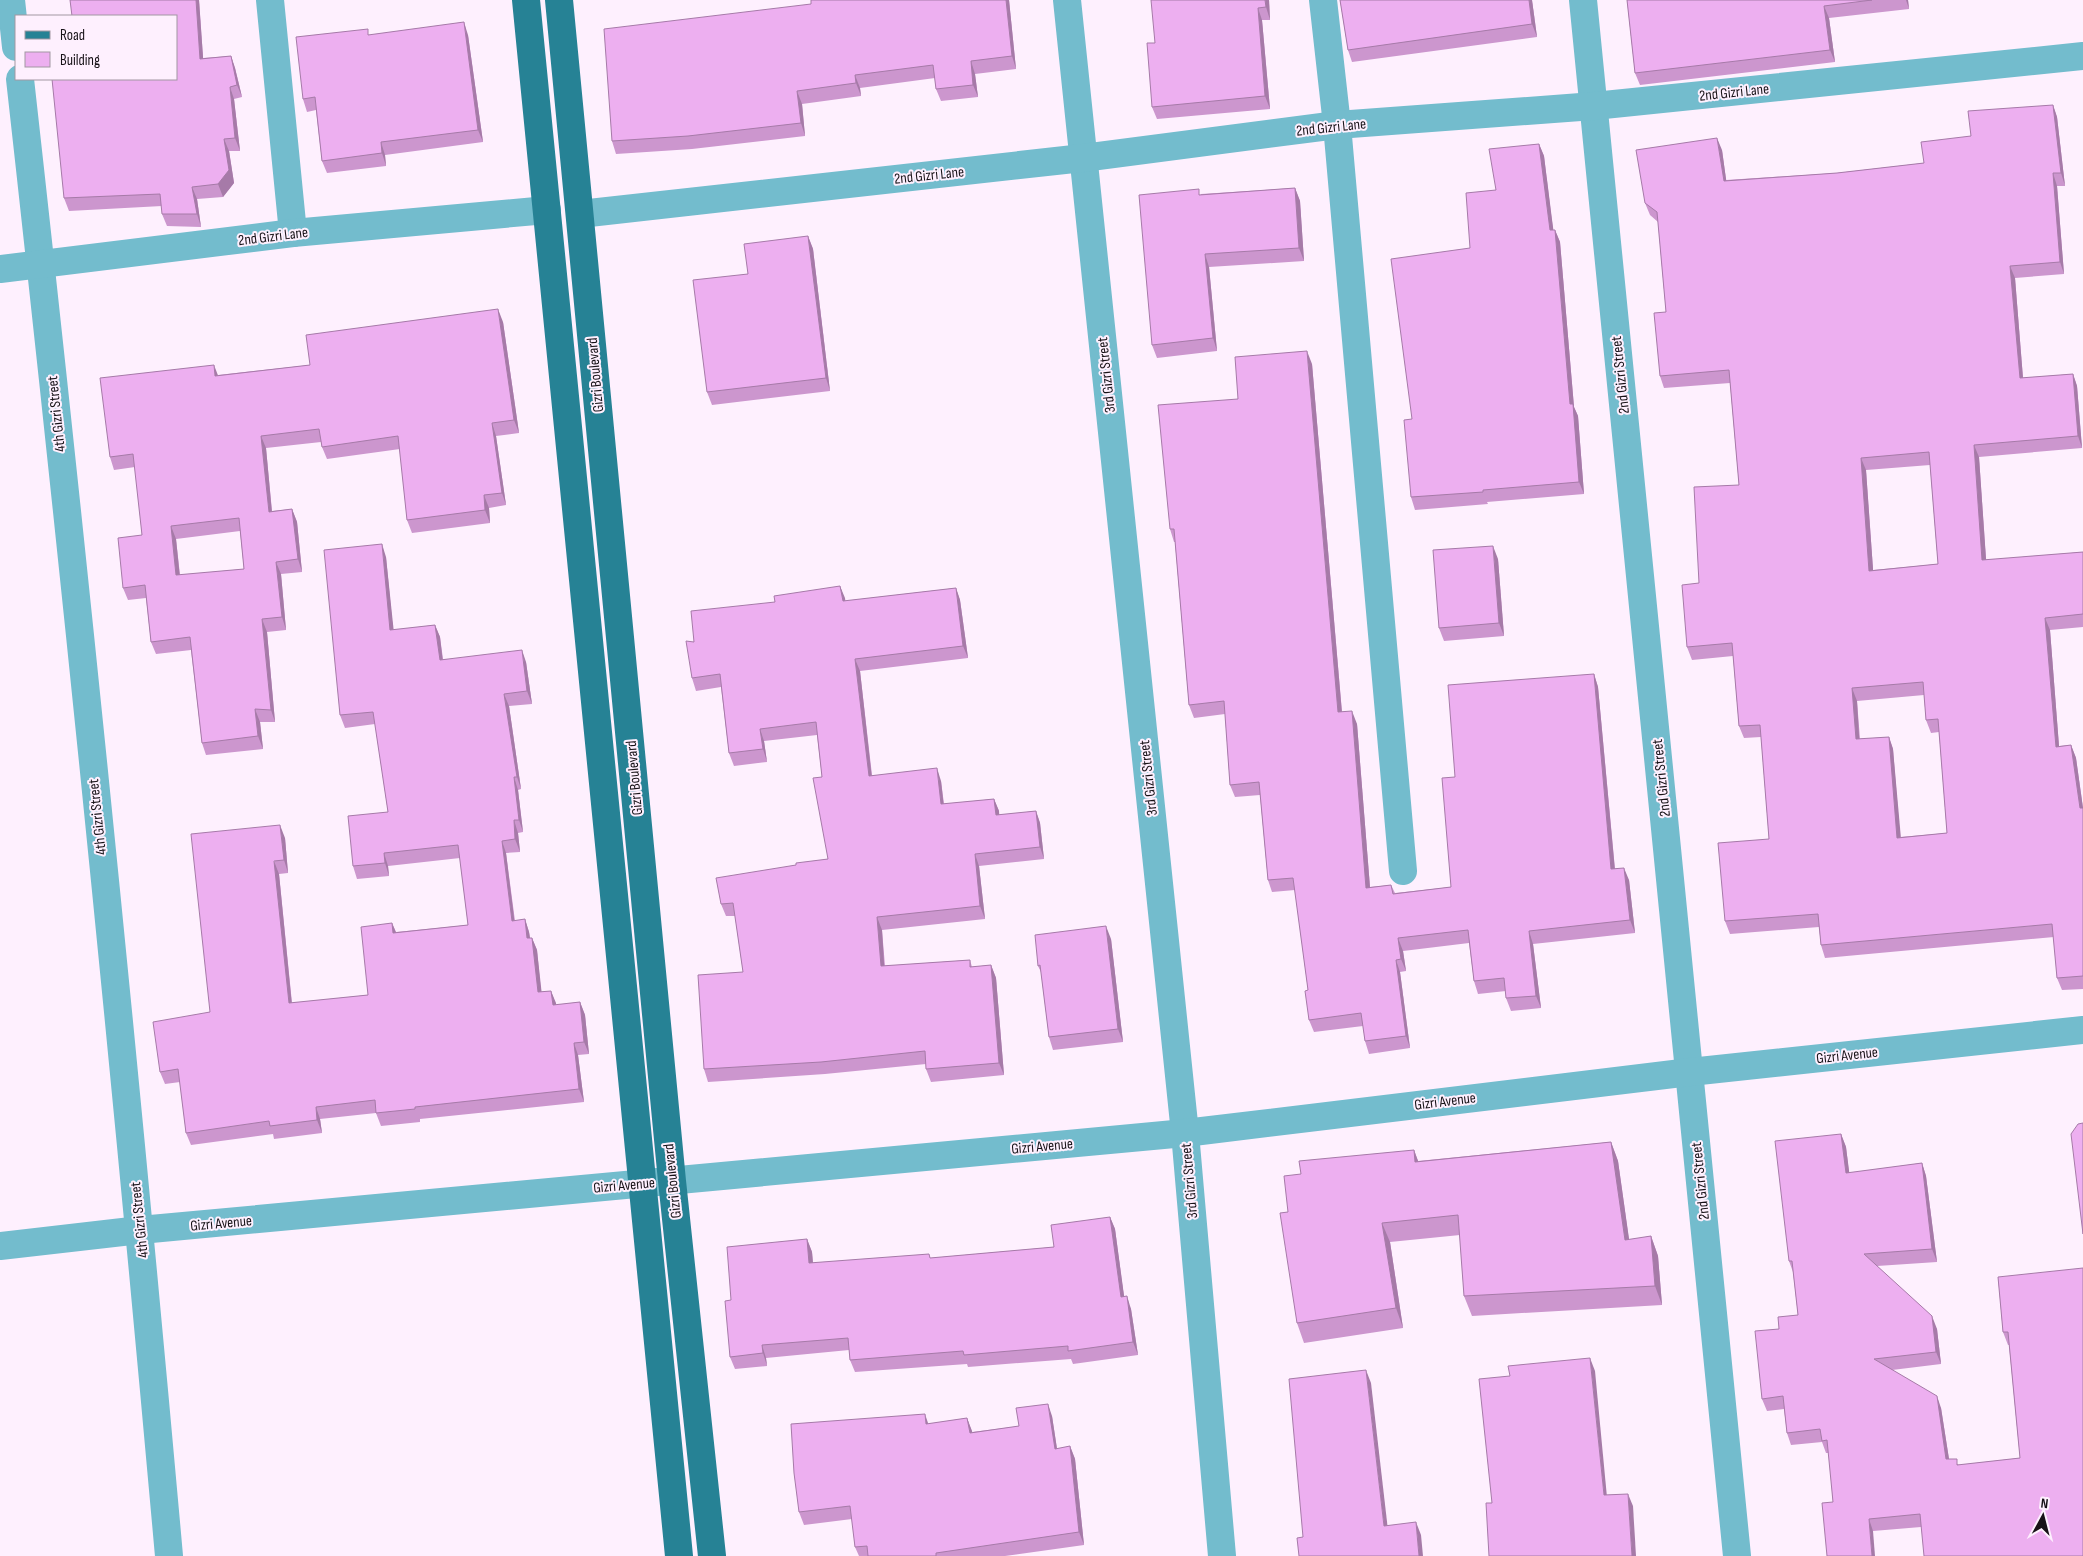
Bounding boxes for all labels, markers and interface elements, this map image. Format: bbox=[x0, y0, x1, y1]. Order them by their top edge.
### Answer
legend bbox=[15, 15, 178, 80]
text: Road bbox=[60, 26, 85, 45]
text: Building bbox=[60, 51, 100, 70]
street label: 2nd Gizri Lane bbox=[1698, 79, 1770, 106]
street label: 2nd Gizri Lane bbox=[1295, 114, 1367, 141]
street label: 2nd Gizri Lane bbox=[893, 162, 965, 189]
street label: 2nd Gizri Lane bbox=[237, 223, 309, 250]
street label: 2nd Gizri Street bbox=[1607, 335, 1634, 415]
street label: 3rd Gizri Street bbox=[1093, 336, 1120, 414]
street label: Gizri Boulevard bbox=[583, 337, 608, 413]
street label: 4th Gizri Street bbox=[43, 375, 70, 453]
street label: 2nd Gizri Street bbox=[1648, 738, 1675, 818]
street label: 3rd Gizri Street bbox=[1135, 739, 1162, 817]
street label: Gizri Boulevard bbox=[622, 740, 647, 816]
street label: 4th Gizri Street bbox=[84, 778, 111, 856]
street label: Gizri Avenue bbox=[1815, 1043, 1879, 1068]
street label: Gizri Avenue bbox=[1413, 1088, 1477, 1115]
street label: Gizri Avenue bbox=[1010, 1134, 1074, 1159]
street label: 2nd Gizri Street bbox=[1687, 1141, 1714, 1221]
street label: 3rd Gizri Street bbox=[1177, 1142, 1202, 1220]
street label: Gizri Boulevard bbox=[659, 1143, 686, 1219]
street label: Gizri Avenue bbox=[592, 1173, 656, 1198]
street label: 4th Gizri Street bbox=[126, 1181, 153, 1259]
street label: Gizri Avenue bbox=[189, 1211, 253, 1236]
north arrow bbox=[2018, 1491, 2068, 1541]
text: N bbox=[2040, 1495, 2049, 1512]

